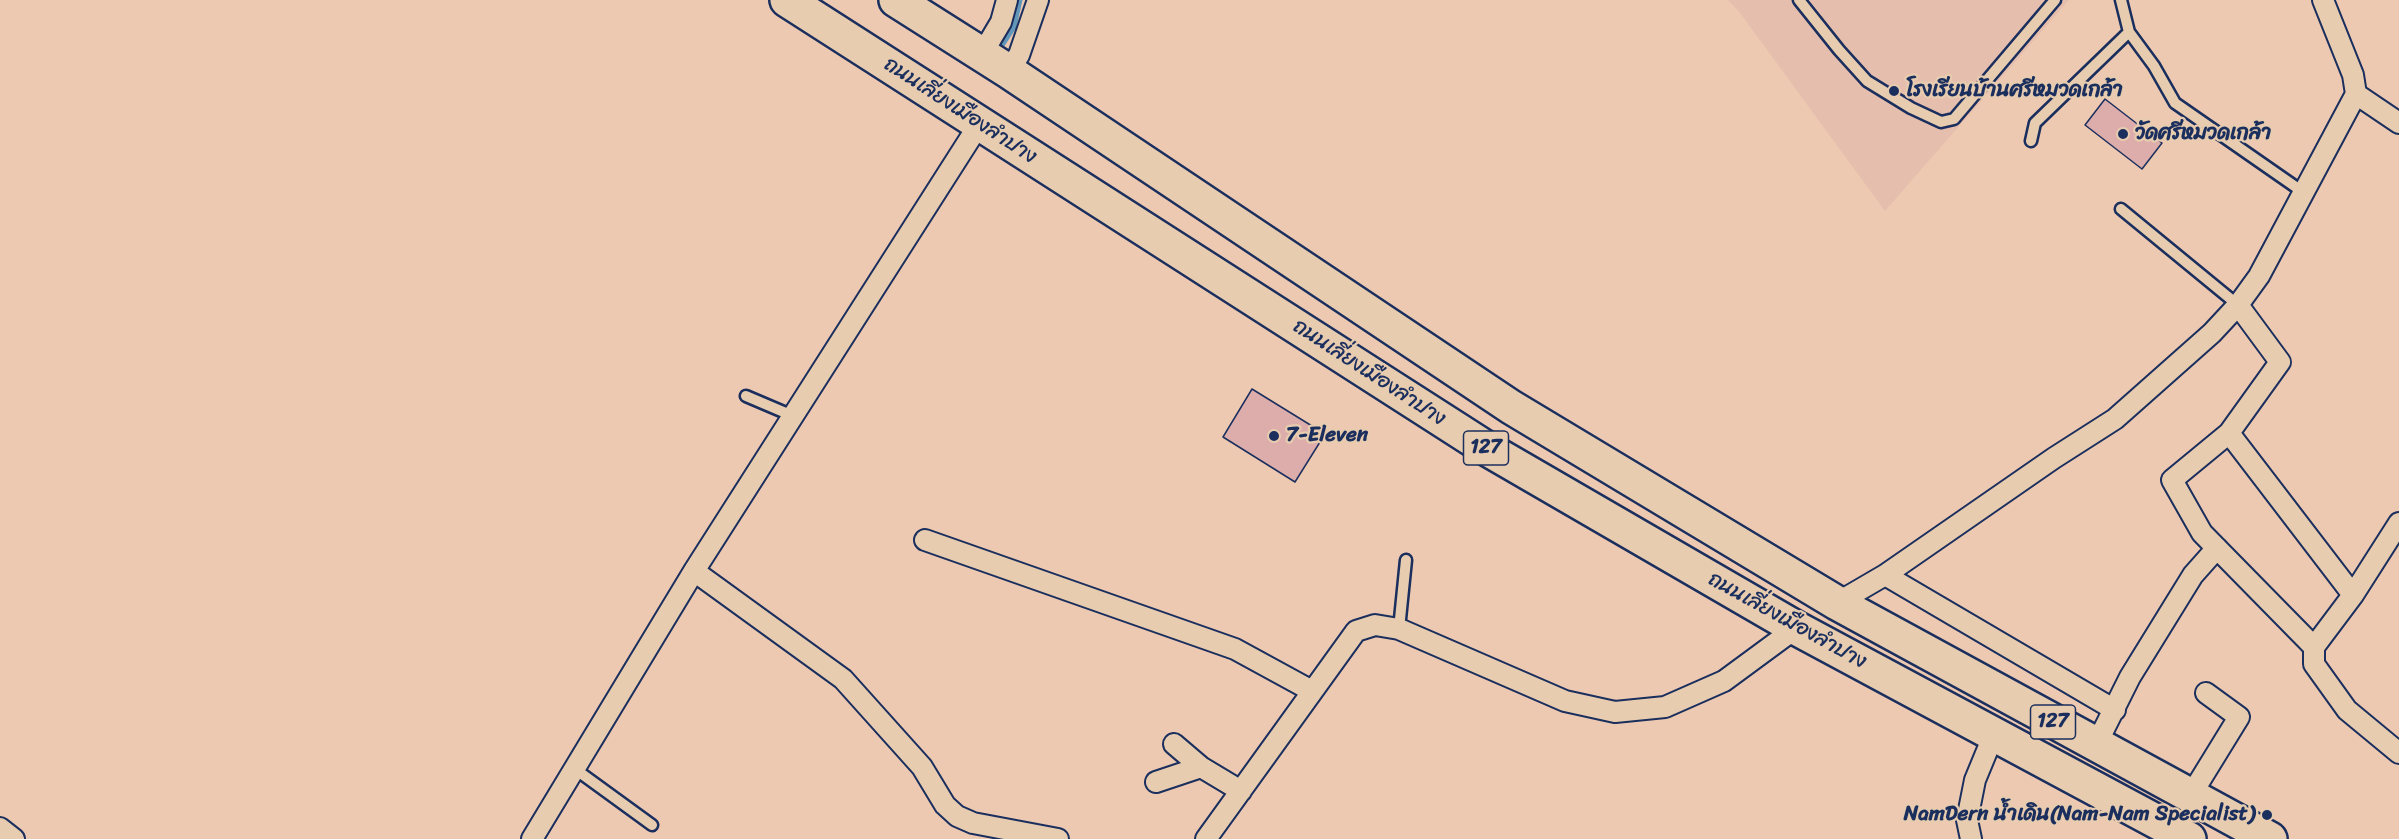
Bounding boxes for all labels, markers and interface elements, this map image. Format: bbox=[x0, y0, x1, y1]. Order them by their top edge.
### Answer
street label: ถนนเลี่ยงเมืองลำปาง bbox=[879, 52, 1041, 170]
place label: โรงเรียนบ้านศรีหมวดเกล้า bbox=[1906, 78, 2123, 104]
marker: โรงเรียนบ้านศรีหมวดเกล้า bbox=[1887, 84, 1901, 98]
place label: วัดศรีหมวดเกล้า bbox=[2135, 121, 2271, 147]
marker: วัดศรีหมวดเกล้า bbox=[2116, 127, 2130, 141]
street label: ถนนเลี่ยงเมืองลำปาง bbox=[1288, 314, 1450, 432]
place label: 7-Eleven bbox=[1286, 423, 1368, 449]
marker: 7-Eleven bbox=[1267, 429, 1281, 443]
road number: 127 bbox=[1464, 431, 1508, 465]
street label: ถนนเลี่ยงเมืองลำปาง bbox=[1703, 567, 1871, 675]
road number: 127 bbox=[2030, 705, 2076, 739]
place label: NamDern น้ำเดิน(Nam-Nam Specialist) bbox=[1904, 802, 2255, 828]
marker: NamDern น้ำเดิน(Nam-Nam Specialist) bbox=[2260, 808, 2274, 822]

